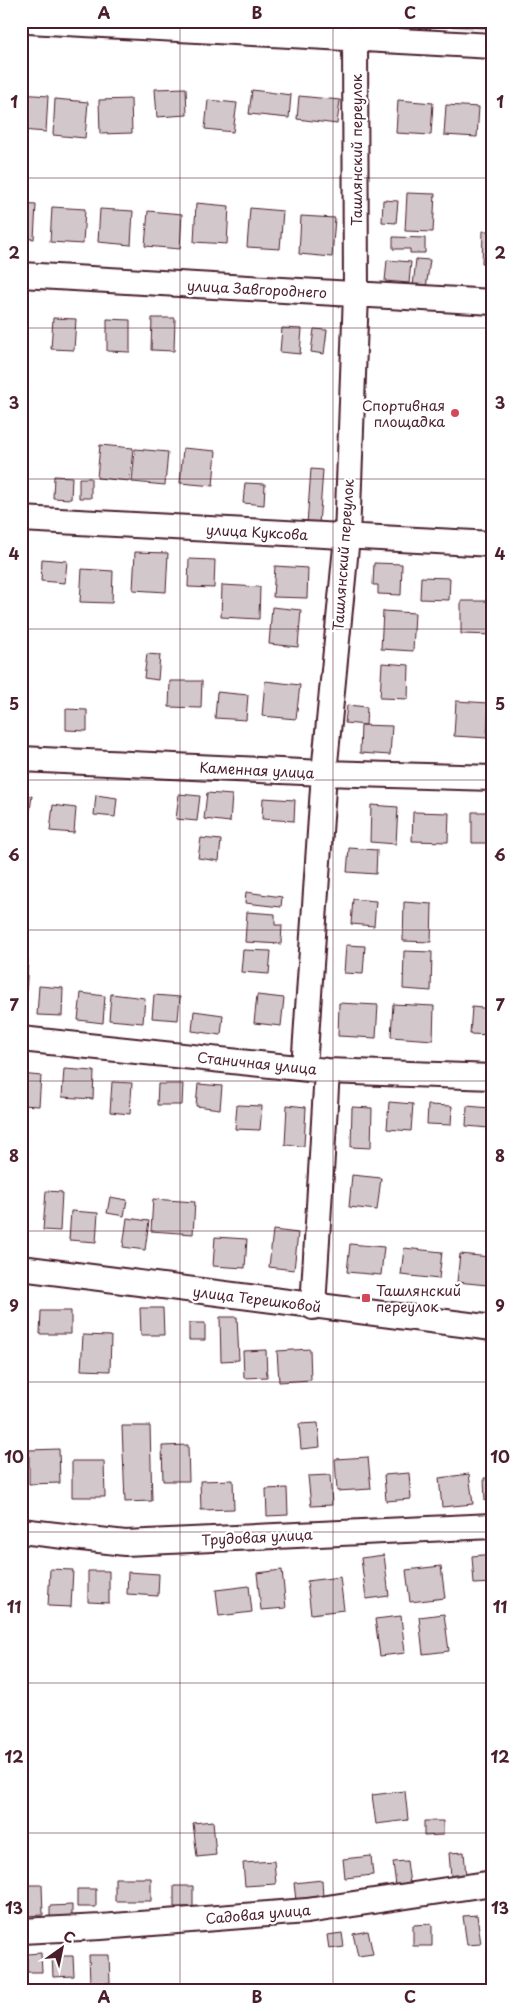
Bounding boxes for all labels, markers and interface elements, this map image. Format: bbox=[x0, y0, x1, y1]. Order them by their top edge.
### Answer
text: A bbox=[98, 0, 111, 24]
text: B bbox=[252, 0, 263, 24]
text: C bbox=[404, 0, 416, 24]
street label: Ташлянский переулок bbox=[346, 73, 367, 226]
text: 1 bbox=[10, 89, 18, 113]
text: 1 bbox=[496, 89, 504, 113]
text: 2 bbox=[8, 240, 20, 264]
text: 2 bbox=[494, 240, 506, 264]
street label: улица Завгороднего bbox=[187, 275, 328, 303]
text: 3 bbox=[9, 390, 19, 414]
text: 3 bbox=[495, 390, 505, 414]
place label: Спортивная площадка bbox=[362, 395, 445, 432]
marker: Спортивная площадка bbox=[449, 407, 461, 419]
street label: Ташлянский переулок bbox=[327, 478, 359, 632]
street label: улица Куксова bbox=[206, 519, 309, 545]
text: 4 bbox=[9, 541, 20, 565]
text: 4 bbox=[495, 541, 506, 565]
text: 5 bbox=[9, 691, 19, 715]
text: 5 bbox=[495, 691, 505, 715]
street label: Каменная улица bbox=[199, 757, 315, 784]
text: 6 bbox=[8, 842, 20, 866]
text: 6 bbox=[494, 842, 506, 866]
text: 7 bbox=[9, 992, 19, 1016]
text: 7 bbox=[495, 992, 505, 1016]
street label: Станичная улица bbox=[196, 1046, 318, 1080]
text: 8 bbox=[9, 1143, 19, 1167]
text: 8 bbox=[495, 1143, 505, 1167]
place label: Ташлянский переулок bbox=[376, 1280, 461, 1317]
street label: улица Терешковой bbox=[192, 1281, 322, 1317]
marker: Ташлянский переулок bbox=[360, 1292, 372, 1304]
text: 9 bbox=[9, 1293, 19, 1317]
text: 9 bbox=[495, 1293, 505, 1317]
text: 10 bbox=[4, 1444, 24, 1468]
text: 10 bbox=[490, 1444, 510, 1468]
street label: Трудовая улица bbox=[201, 1524, 313, 1550]
text: 11 bbox=[7, 1594, 21, 1618]
text: 11 bbox=[493, 1594, 507, 1618]
text: 12 bbox=[5, 1744, 23, 1768]
text: 12 bbox=[491, 1744, 509, 1768]
text: 13 bbox=[5, 1895, 23, 1919]
text: 13 bbox=[491, 1895, 509, 1919]
street label: Садовая улица bbox=[205, 1899, 312, 1929]
north arrow bbox=[38, 1924, 88, 1974]
text: С bbox=[59, 1925, 79, 1948]
text: A bbox=[98, 1984, 111, 2008]
text: B bbox=[252, 1984, 263, 2008]
text: C bbox=[404, 1984, 416, 2008]

